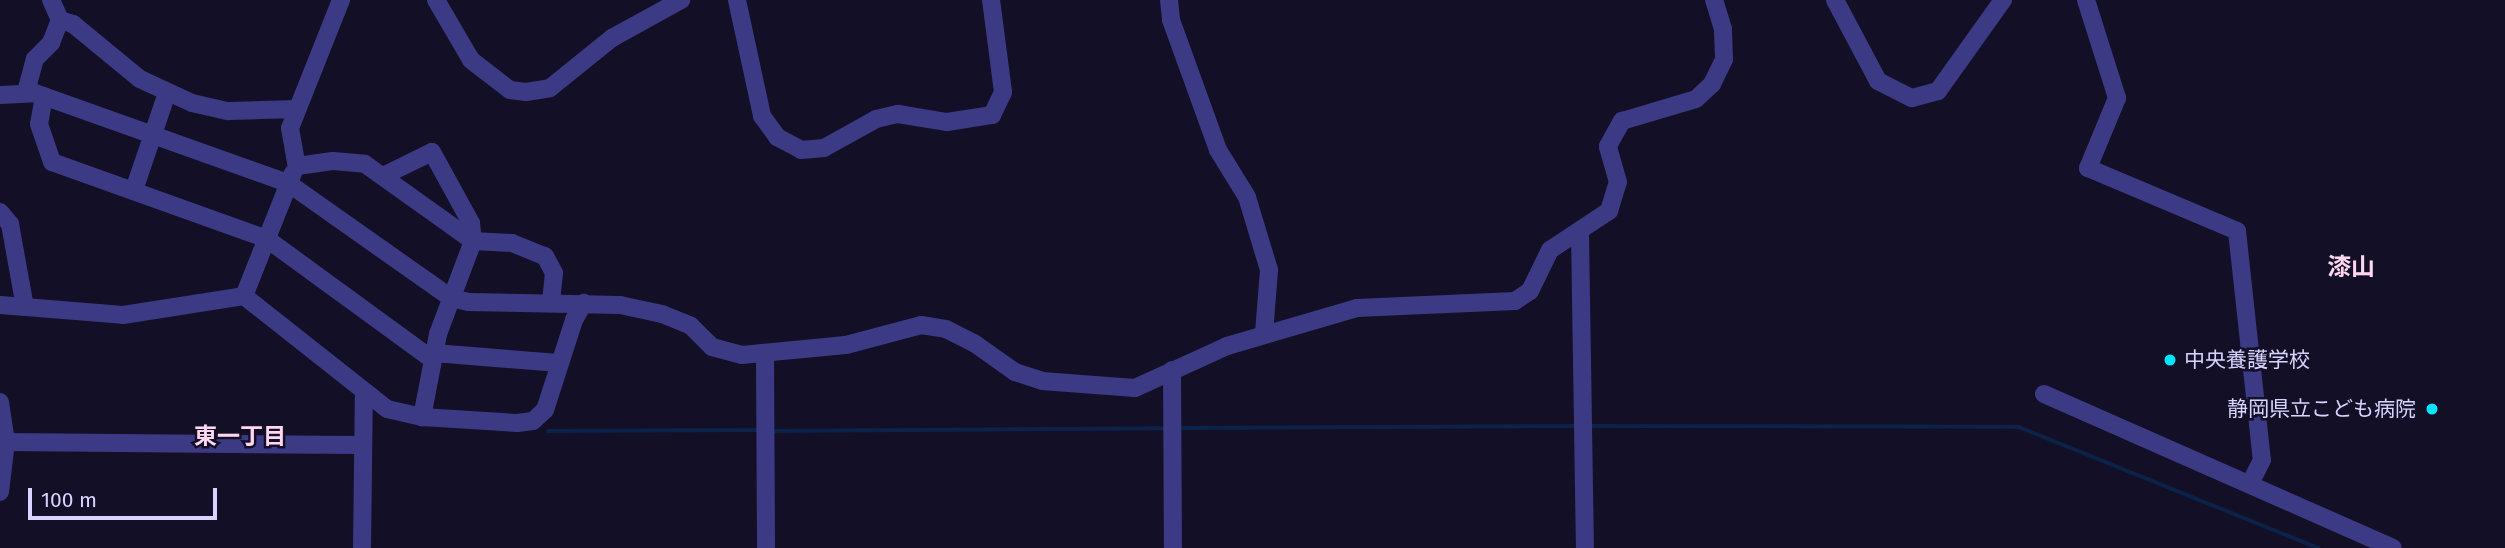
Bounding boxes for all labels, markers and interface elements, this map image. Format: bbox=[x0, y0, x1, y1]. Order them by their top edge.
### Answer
district label: 漆山 bbox=[2327, 254, 2375, 282]
place label: 中央養護学校 bbox=[2184, 347, 2310, 373]
marker: 中央養護学校 bbox=[2162, 352, 2178, 368]
place label: 静岡県立こども病院 bbox=[2227, 396, 2416, 422]
marker: 静岡県立こども病院 bbox=[2422, 399, 2442, 419]
district label: 東一丁目 bbox=[194, 422, 286, 450]
scale bar bbox=[32, 475, 220, 518]
text: 100 m bbox=[41, 487, 97, 513]

